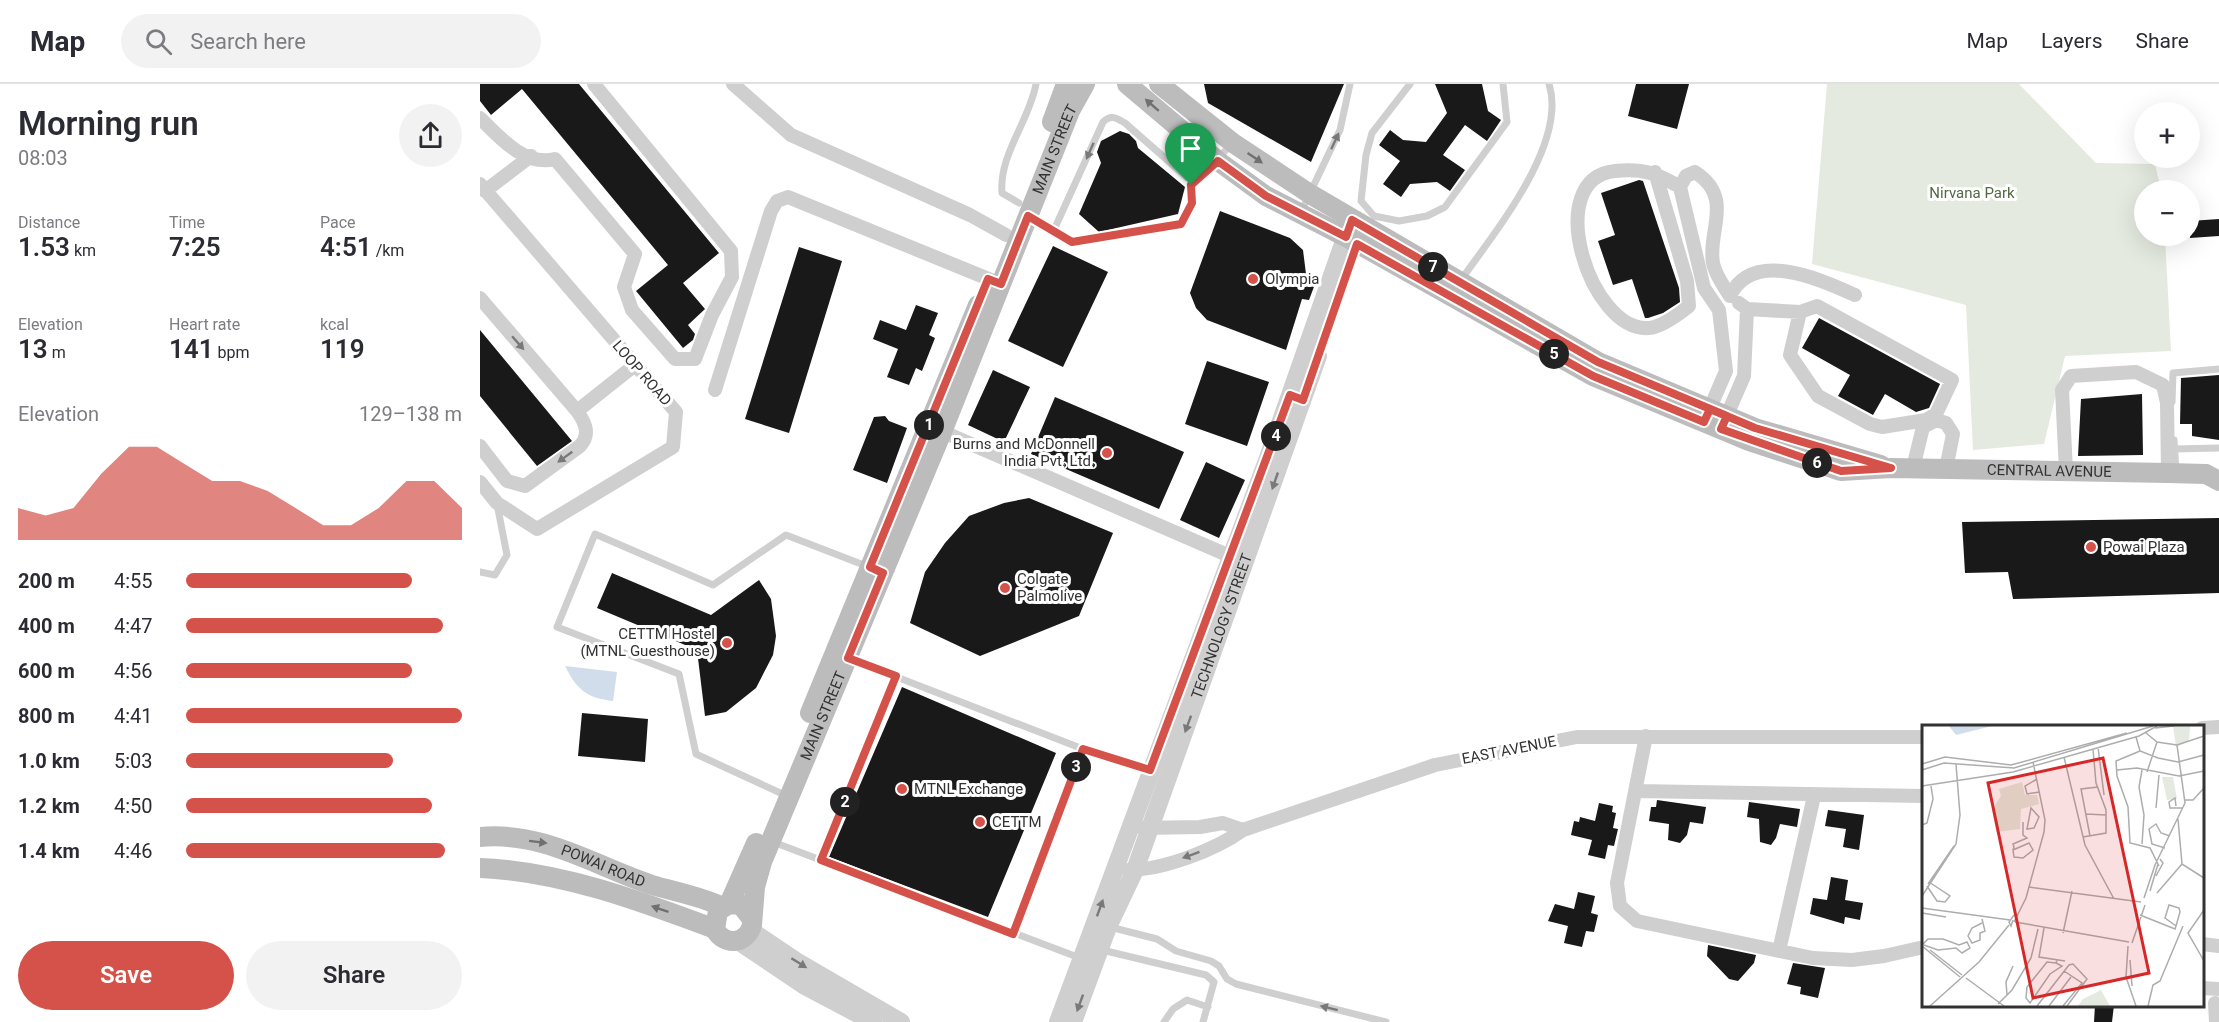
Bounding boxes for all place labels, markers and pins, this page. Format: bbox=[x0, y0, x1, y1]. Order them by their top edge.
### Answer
pin bbox=[1165, 123, 1216, 185]
pin: 7 bbox=[1418, 252, 1448, 282]
place label: Olympia bbox=[1265, 270, 1319, 288]
marker: Olympia bbox=[1246, 272, 1260, 286]
pin: 5 bbox=[1539, 339, 1569, 369]
pin: 1 bbox=[914, 410, 944, 440]
pin: 4 bbox=[1261, 421, 1291, 451]
place label: Burns and McDonnell India Pvt. Ltd. bbox=[953, 435, 1095, 470]
marker: Burns and McDonnell India Pvt. Ltd. bbox=[1100, 446, 1114, 460]
pin: 6 bbox=[1802, 448, 1832, 478]
place label: Powai Plaza bbox=[2103, 538, 2185, 556]
marker: Powai Plaza bbox=[2084, 540, 2098, 554]
place label: Colgate Palmolive bbox=[1017, 570, 1082, 605]
marker: Colgate Palmolive bbox=[998, 581, 1012, 595]
place label: CETTM Hostel (MTNL Guesthouse) bbox=[580, 625, 715, 660]
marker: CETTM Hostel (MTNL Guesthouse) bbox=[720, 636, 734, 650]
pin: 3 bbox=[1061, 752, 1091, 782]
place label: MTNL Exchange bbox=[914, 780, 1023, 798]
marker: MTNL Exchange bbox=[895, 782, 909, 796]
pin: 2 bbox=[830, 787, 860, 817]
place label: CETTM bbox=[992, 813, 1042, 831]
marker: CETTM bbox=[973, 815, 987, 829]

